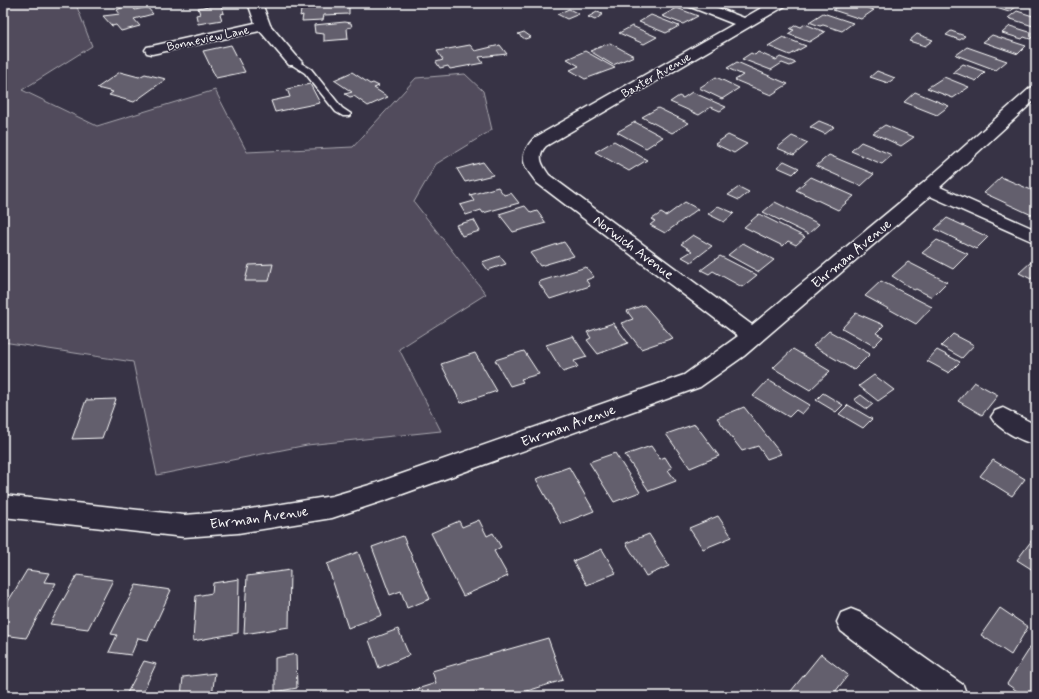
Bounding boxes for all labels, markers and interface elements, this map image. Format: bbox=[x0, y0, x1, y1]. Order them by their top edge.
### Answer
street label: Bonneview Lane bbox=[166, 22, 251, 56]
street label: Baxter Avenue bbox=[619, 49, 695, 102]
street label: Norwich Avenue bbox=[589, 212, 677, 284]
street label: Ehrman Avenue bbox=[808, 215, 896, 293]
street label: Ehrman Avenue bbox=[519, 400, 618, 451]
street label: Ehrman Avenue bbox=[209, 502, 310, 534]

